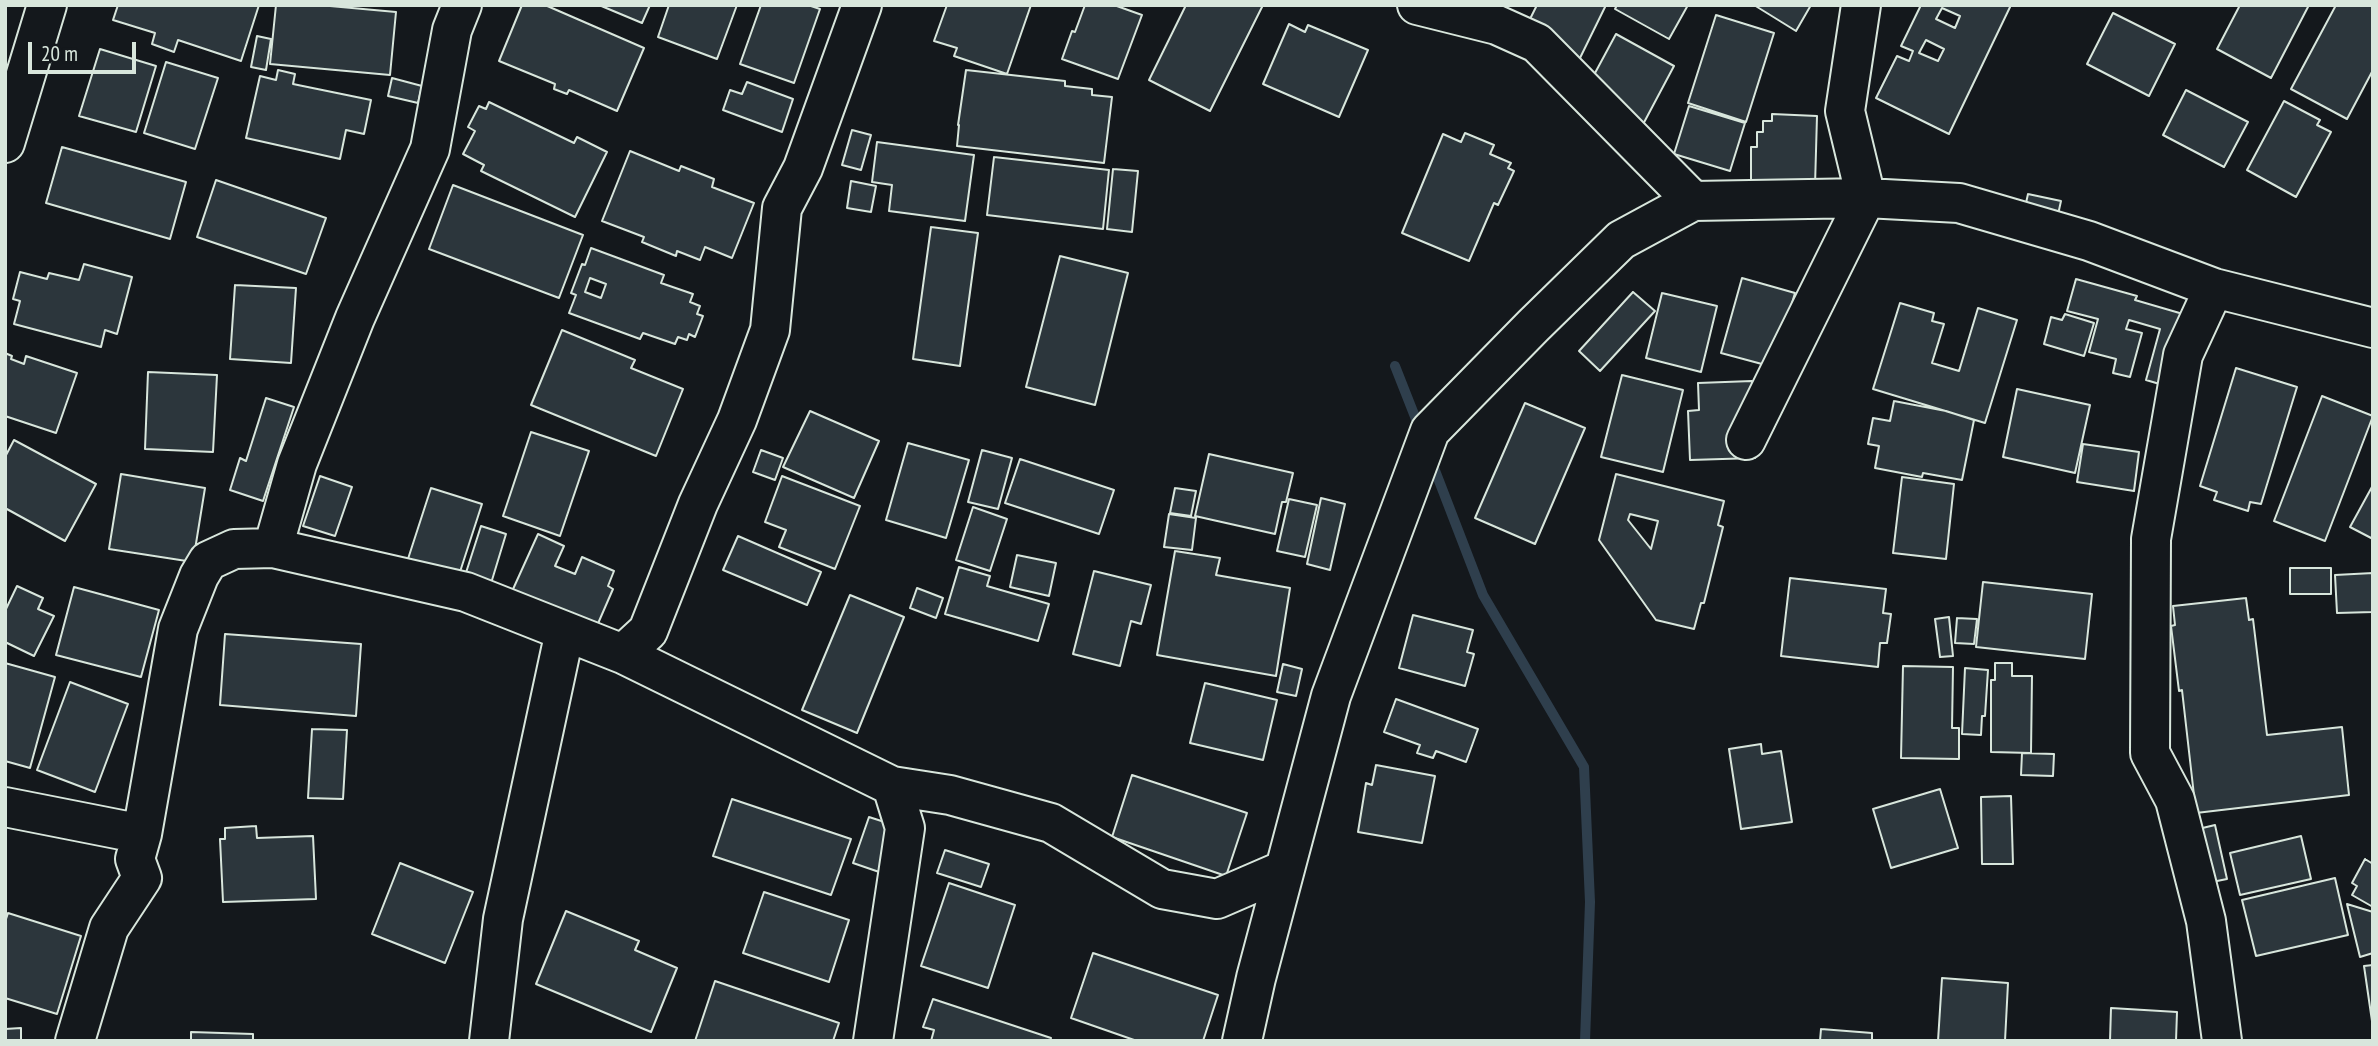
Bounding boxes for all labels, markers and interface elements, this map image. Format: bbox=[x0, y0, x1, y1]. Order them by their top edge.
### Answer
scale bar bbox=[32, 28, 140, 72]
text: 20 m bbox=[41, 40, 78, 67]

